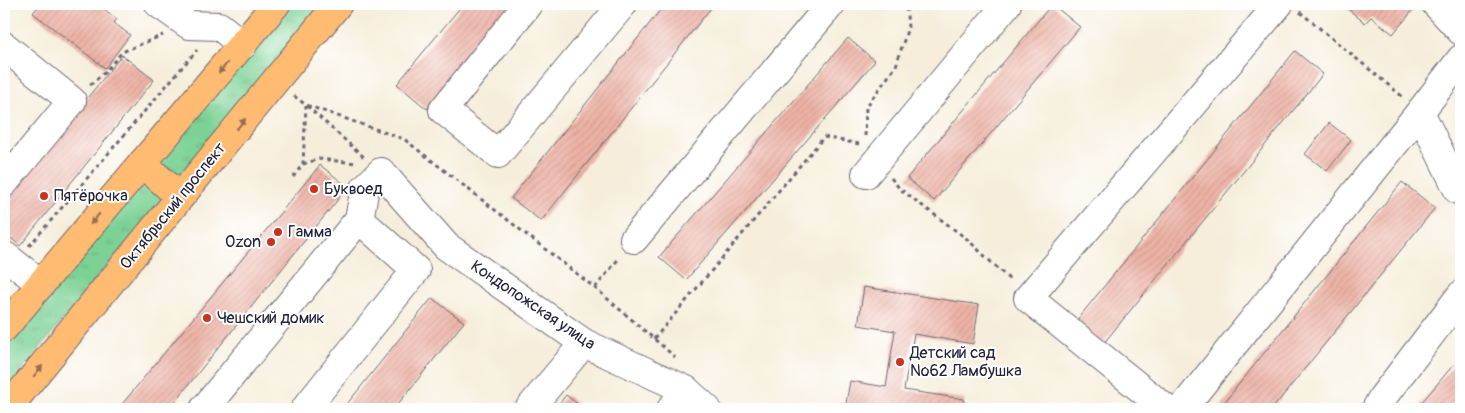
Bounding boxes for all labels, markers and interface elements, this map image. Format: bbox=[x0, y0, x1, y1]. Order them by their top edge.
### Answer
one-way arrow bbox=[217, 62, 228, 75]
one-way arrow bbox=[235, 117, 246, 130]
street label: Октябрьский проспект bbox=[116, 139, 230, 273]
place label: Буквоед bbox=[324, 179, 383, 199]
marker: Буквоед bbox=[308, 183, 320, 195]
place label: Пятёрочка bbox=[54, 186, 128, 206]
marker: Пятёрочка bbox=[38, 190, 50, 202]
one-way arrow bbox=[90, 212, 101, 225]
place label: Гамма bbox=[288, 222, 332, 242]
marker: Гамма bbox=[272, 226, 284, 238]
place label: Ozon bbox=[225, 232, 261, 252]
marker: Ozon bbox=[265, 236, 277, 248]
street label: Кондопожская улица bbox=[467, 256, 599, 354]
place label: Чешский домик bbox=[217, 308, 325, 328]
marker: Чешский домик bbox=[201, 312, 213, 324]
place label: Детский сад №62 Ламбушка bbox=[909, 343, 1022, 381]
marker: Детский сад №62 Ламбушка bbox=[894, 356, 906, 368]
one-way arrow bbox=[33, 365, 44, 378]

